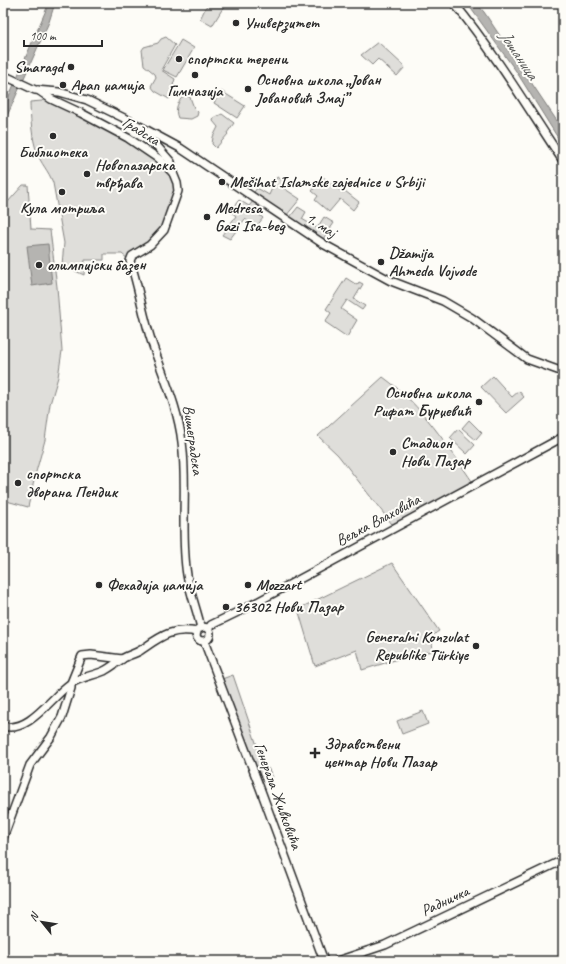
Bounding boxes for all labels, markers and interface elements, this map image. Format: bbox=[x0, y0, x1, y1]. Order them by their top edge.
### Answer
place label: Универзитет bbox=[244, 13, 320, 33]
marker: Универзитет bbox=[231, 18, 241, 28]
scale bar bbox=[24, 22, 102, 48]
water label: Јошаница bbox=[494, 25, 544, 85]
text: 100 m bbox=[30, 28, 57, 44]
place label: спортски терени bbox=[187, 49, 289, 69]
marker: спортски терени bbox=[174, 54, 184, 64]
place label: Smaragd bbox=[14, 57, 66, 77]
marker: Smaragd bbox=[66, 62, 76, 72]
marker: Гимназија bbox=[190, 70, 200, 80]
place label: Основна школа „Јован Јовановић Змај” bbox=[255, 70, 381, 108]
place label: Арап џамија bbox=[71, 75, 146, 95]
marker: Арап џамија bbox=[58, 80, 68, 90]
place label: Гимназија bbox=[167, 81, 224, 101]
marker: Основна школа „Јован Јовановић Змај” bbox=[243, 84, 253, 94]
street label: Градска bbox=[119, 112, 165, 151]
marker: Библиотека bbox=[48, 131, 58, 141]
place label: Библиотека bbox=[19, 142, 88, 162]
place label: Новопазарска тврђава bbox=[95, 155, 176, 193]
marker: Новопазарска тврђава bbox=[82, 169, 92, 179]
place label: Mešihat Islamske zajednice u Srbiji bbox=[230, 172, 426, 192]
marker: Mešihat Islamske zajednice u Srbiji bbox=[217, 177, 227, 187]
marker: Кула мотриља bbox=[57, 187, 67, 197]
place label: Кула мотриља bbox=[20, 198, 106, 218]
place label: Medresa Gazi Isa-beg bbox=[215, 198, 287, 236]
street label: 1. мај bbox=[302, 208, 342, 243]
marker: Medresa Gazi Isa-beg bbox=[202, 212, 212, 222]
place label: Džamija Ahmeda Vojvode bbox=[389, 243, 478, 281]
place label: олимпијски базен bbox=[47, 255, 146, 275]
marker: Džamija Ahmeda Vojvode bbox=[376, 257, 386, 267]
marker: олимпијски базен bbox=[34, 260, 44, 270]
place label: Основна школа Рифат Бурџевић bbox=[373, 383, 473, 421]
marker: Основна школа Рифат Бурџевић bbox=[474, 397, 484, 407]
street label: Вишеградска bbox=[178, 404, 208, 477]
place label: Стадион Нови Пазар bbox=[401, 433, 472, 471]
marker: Стадион Нови Пазар bbox=[388, 447, 398, 457]
place label: спортска дворана Пендик bbox=[26, 464, 119, 502]
marker: спортска дворана Пендик bbox=[13, 478, 23, 488]
street label: Вељка Влаховића bbox=[332, 489, 425, 551]
place label: Фехадија џамија bbox=[107, 575, 204, 595]
place label: Mozzart bbox=[256, 575, 303, 595]
marker: Фехадија џамија bbox=[94, 580, 104, 590]
marker: Mozzart bbox=[243, 580, 253, 590]
place label: 36302 Нови Пазар bbox=[234, 597, 345, 617]
marker: 36302 Нови Пазар bbox=[221, 602, 231, 612]
place label: Generalni Konzulat Republike Türkiye bbox=[366, 627, 470, 665]
marker: Generalni Konzulat Republike Türkiye bbox=[471, 641, 481, 651]
place label: Здравствени центар Нови Пазар bbox=[324, 734, 438, 772]
street label: Генерала Живковића bbox=[249, 740, 307, 853]
marker: Здравствени центар Нови Пазар bbox=[309, 747, 321, 759]
street label: Радничка bbox=[418, 881, 473, 921]
north arrow bbox=[22, 902, 62, 942]
text: N bbox=[26, 909, 42, 923]

